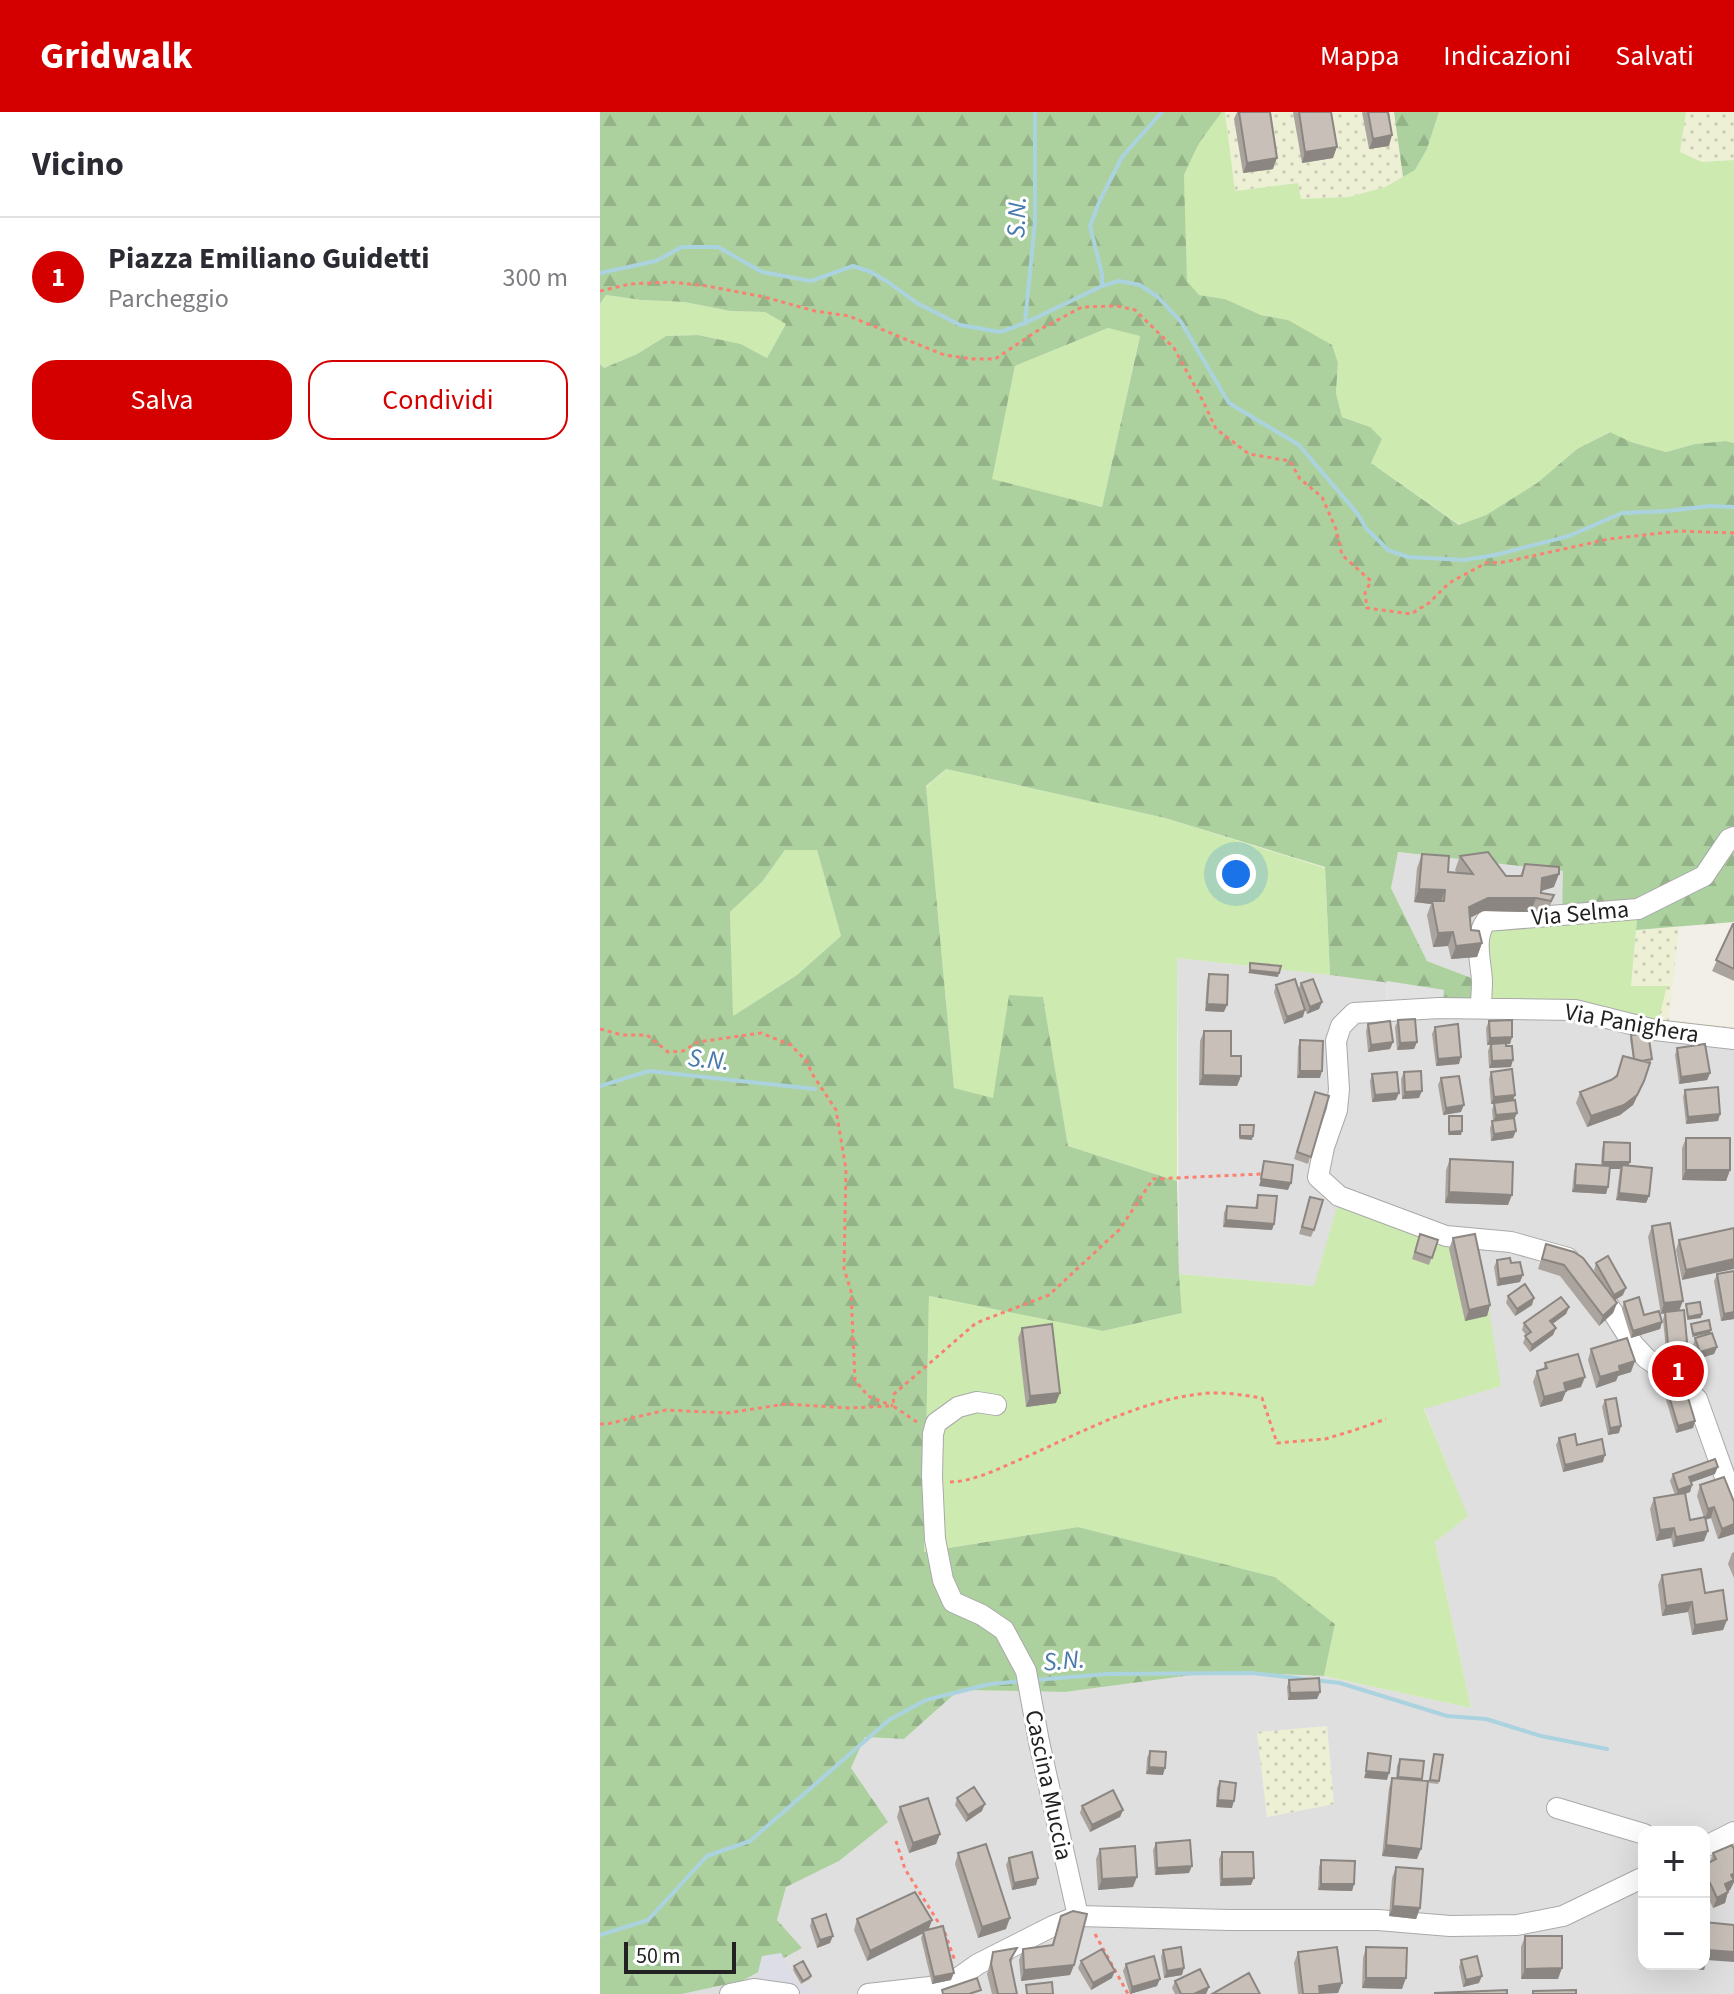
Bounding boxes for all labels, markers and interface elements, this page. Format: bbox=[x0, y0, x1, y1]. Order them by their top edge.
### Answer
text: Gridwalk bbox=[40, 29, 192, 83]
text: Mappa bbox=[1320, 36, 1399, 76]
text: Indicazioni bbox=[1443, 36, 1571, 76]
text: Salvati bbox=[1615, 36, 1694, 76]
text: Vicino bbox=[32, 140, 124, 189]
water label: S.N. bbox=[997, 195, 1036, 239]
text: Piazza Emiliano Guidetti bbox=[108, 237, 429, 280]
text: 1 bbox=[51, 259, 65, 296]
text: 300 m bbox=[502, 259, 568, 296]
text: Parcheggio bbox=[108, 280, 229, 317]
button: Salva bbox=[32, 360, 292, 440]
button: Condividi bbox=[308, 360, 568, 440]
your location bbox=[1216, 854, 1256, 894]
street label: Via Selma bbox=[1530, 892, 1630, 935]
street label: Via Panighera bbox=[1562, 994, 1702, 1053]
water label: S.N. bbox=[686, 1039, 732, 1080]
pin: 1 bbox=[1652, 1341, 1704, 1401]
water label: S.N. bbox=[1042, 1640, 1086, 1681]
street label: Cascina Muccia bbox=[1016, 1707, 1081, 1863]
map controls bbox=[1638, 1826, 1710, 1970]
button: + bbox=[1638, 1826, 1710, 1898]
button: − bbox=[1638, 1898, 1710, 1970]
scale bar bbox=[624, 1938, 736, 1974]
text: 50 m bbox=[636, 1940, 681, 1972]

